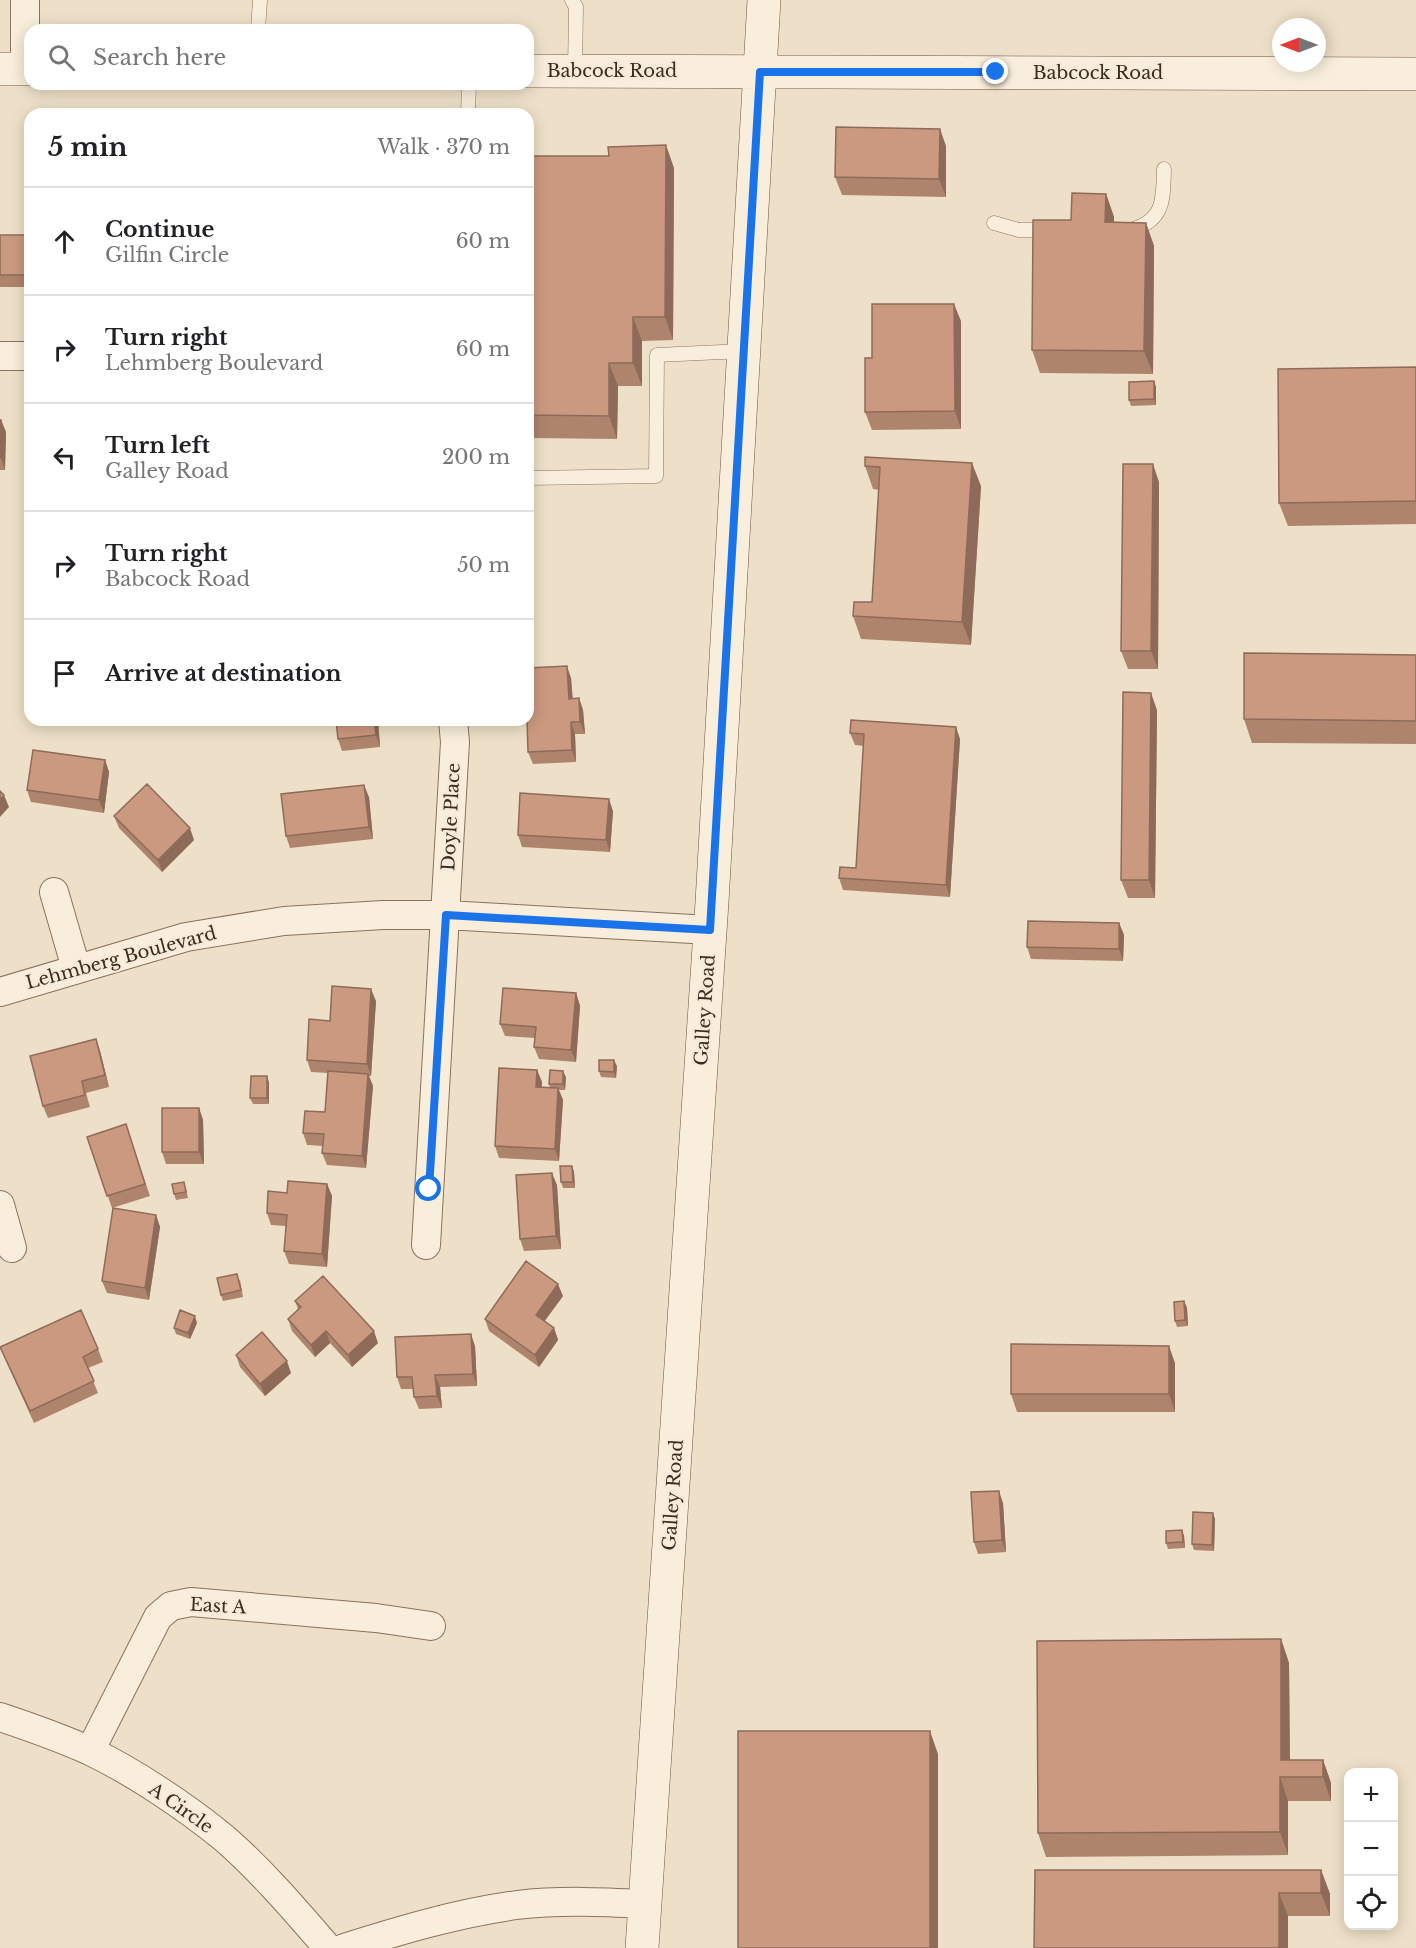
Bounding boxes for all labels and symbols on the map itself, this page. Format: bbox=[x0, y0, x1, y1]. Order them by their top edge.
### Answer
north arrow bbox=[1272, 18, 1326, 72]
route end bbox=[982, 58, 1008, 84]
street label: Babcock Road bbox=[547, 60, 677, 82]
street label: Babcock Road bbox=[1033, 62, 1163, 84]
street label: Doyle Place bbox=[437, 762, 465, 872]
street label: Lehmberg Boulevard bbox=[23, 922, 219, 994]
street label: Galley Road bbox=[690, 954, 720, 1066]
route start bbox=[415, 1175, 441, 1201]
street label: Galley Road bbox=[658, 1439, 688, 1551]
street label: East A bbox=[189, 1594, 248, 1619]
street label: A Circle bbox=[144, 1777, 217, 1838]

